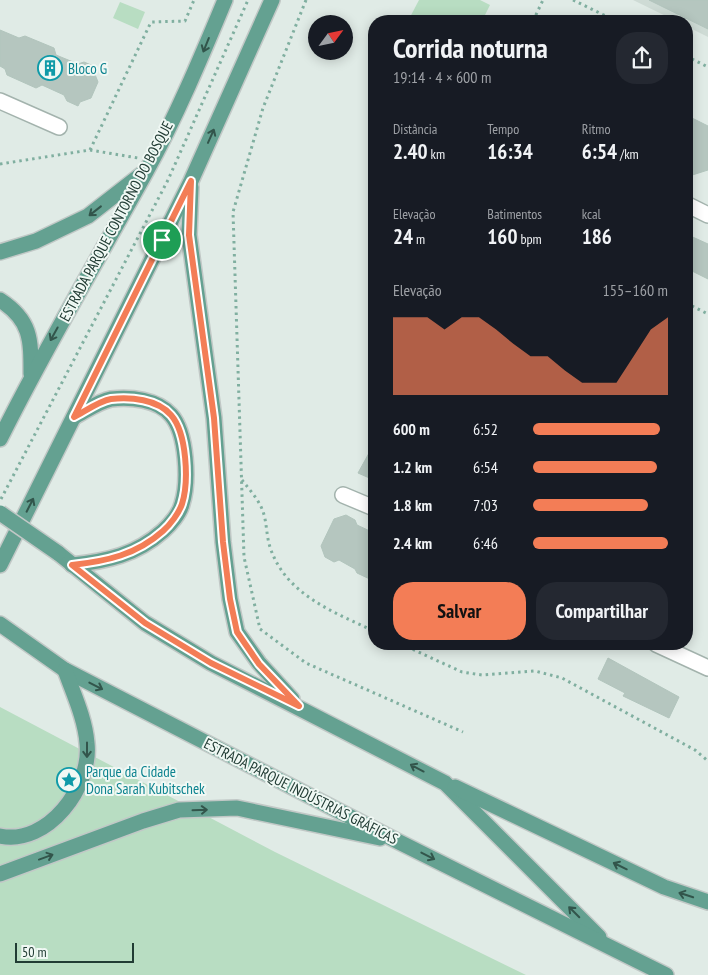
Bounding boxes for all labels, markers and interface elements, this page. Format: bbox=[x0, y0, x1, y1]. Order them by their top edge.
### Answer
north arrow bbox=[308, 15, 352, 60]
map controls bbox=[308, 15, 353, 60]
text: Corrida noturna bbox=[393, 29, 548, 66]
button: share bbox=[616, 32, 668, 84]
one-way arrow bbox=[201, 37, 211, 52]
building icon: Bloco G bbox=[37, 55, 63, 81]
place label: Bloco G bbox=[68, 59, 107, 78]
text: 19:14 · 4 × 600 m bbox=[393, 67, 491, 87]
street label: ESTRADA PARQUE CONTORNO DO BOSQUE bbox=[55, 118, 177, 324]
text: Distância bbox=[393, 120, 437, 138]
text: Tempo bbox=[487, 120, 519, 138]
text: Ritmo bbox=[582, 120, 610, 138]
one-way arrow bbox=[206, 129, 216, 144]
text: 2.40 bbox=[393, 138, 428, 165]
text: 16:34 bbox=[487, 138, 533, 165]
text: 6:54 bbox=[582, 138, 617, 165]
text: km bbox=[428, 145, 445, 163]
text: /km bbox=[617, 145, 639, 163]
one-way arrow bbox=[89, 205, 102, 216]
text: Elevação bbox=[393, 205, 435, 223]
text: Batimentos bbox=[487, 205, 542, 223]
text: kcal bbox=[582, 205, 601, 223]
pin bbox=[141, 219, 183, 261]
text: 24 bbox=[393, 223, 413, 250]
text: 160 bbox=[487, 223, 517, 250]
text: 186 bbox=[582, 223, 612, 250]
icon: arrive bbox=[148, 226, 176, 254]
text: m bbox=[413, 230, 425, 248]
text: bpm bbox=[517, 230, 542, 248]
text: Elevação bbox=[393, 280, 442, 300]
text: 155–160 m bbox=[603, 280, 668, 300]
one-way arrow bbox=[49, 327, 59, 341]
text: 600 m bbox=[393, 419, 430, 439]
text: 6:52 bbox=[473, 419, 498, 439]
text: 1.2 km bbox=[393, 457, 432, 477]
text: 6:54 bbox=[473, 457, 498, 477]
text: 1.8 km bbox=[393, 495, 432, 515]
text: 7:03 bbox=[473, 495, 498, 515]
one-way arrow bbox=[25, 498, 35, 513]
text: 2.4 km bbox=[393, 533, 432, 553]
text: 6:46 bbox=[473, 533, 498, 553]
button: Salvar bbox=[393, 582, 526, 640]
button: Compartilhar bbox=[536, 582, 668, 640]
one-way arrow bbox=[89, 681, 104, 691]
street label: ESTRADA PARQUE INDÚSTRIAS GRÁFICAS bbox=[201, 734, 401, 848]
one-way arrow bbox=[82, 742, 92, 758]
place label: Parque da Cidade Dona Sarah Kubitschek bbox=[86, 762, 205, 798]
one-way arrow bbox=[409, 763, 424, 773]
place icon: Parque da Cidade Dona Sarah Kubitschek bbox=[56, 767, 82, 793]
one-way arrow bbox=[192, 805, 208, 814]
one-way arrow bbox=[38, 852, 53, 861]
one-way arrow bbox=[420, 852, 435, 861]
one-way arrow bbox=[613, 861, 628, 870]
one-way arrow bbox=[678, 889, 694, 899]
one-way arrow bbox=[568, 906, 581, 918]
scale bar bbox=[15, 940, 134, 963]
text: 50 m bbox=[22, 943, 47, 961]

